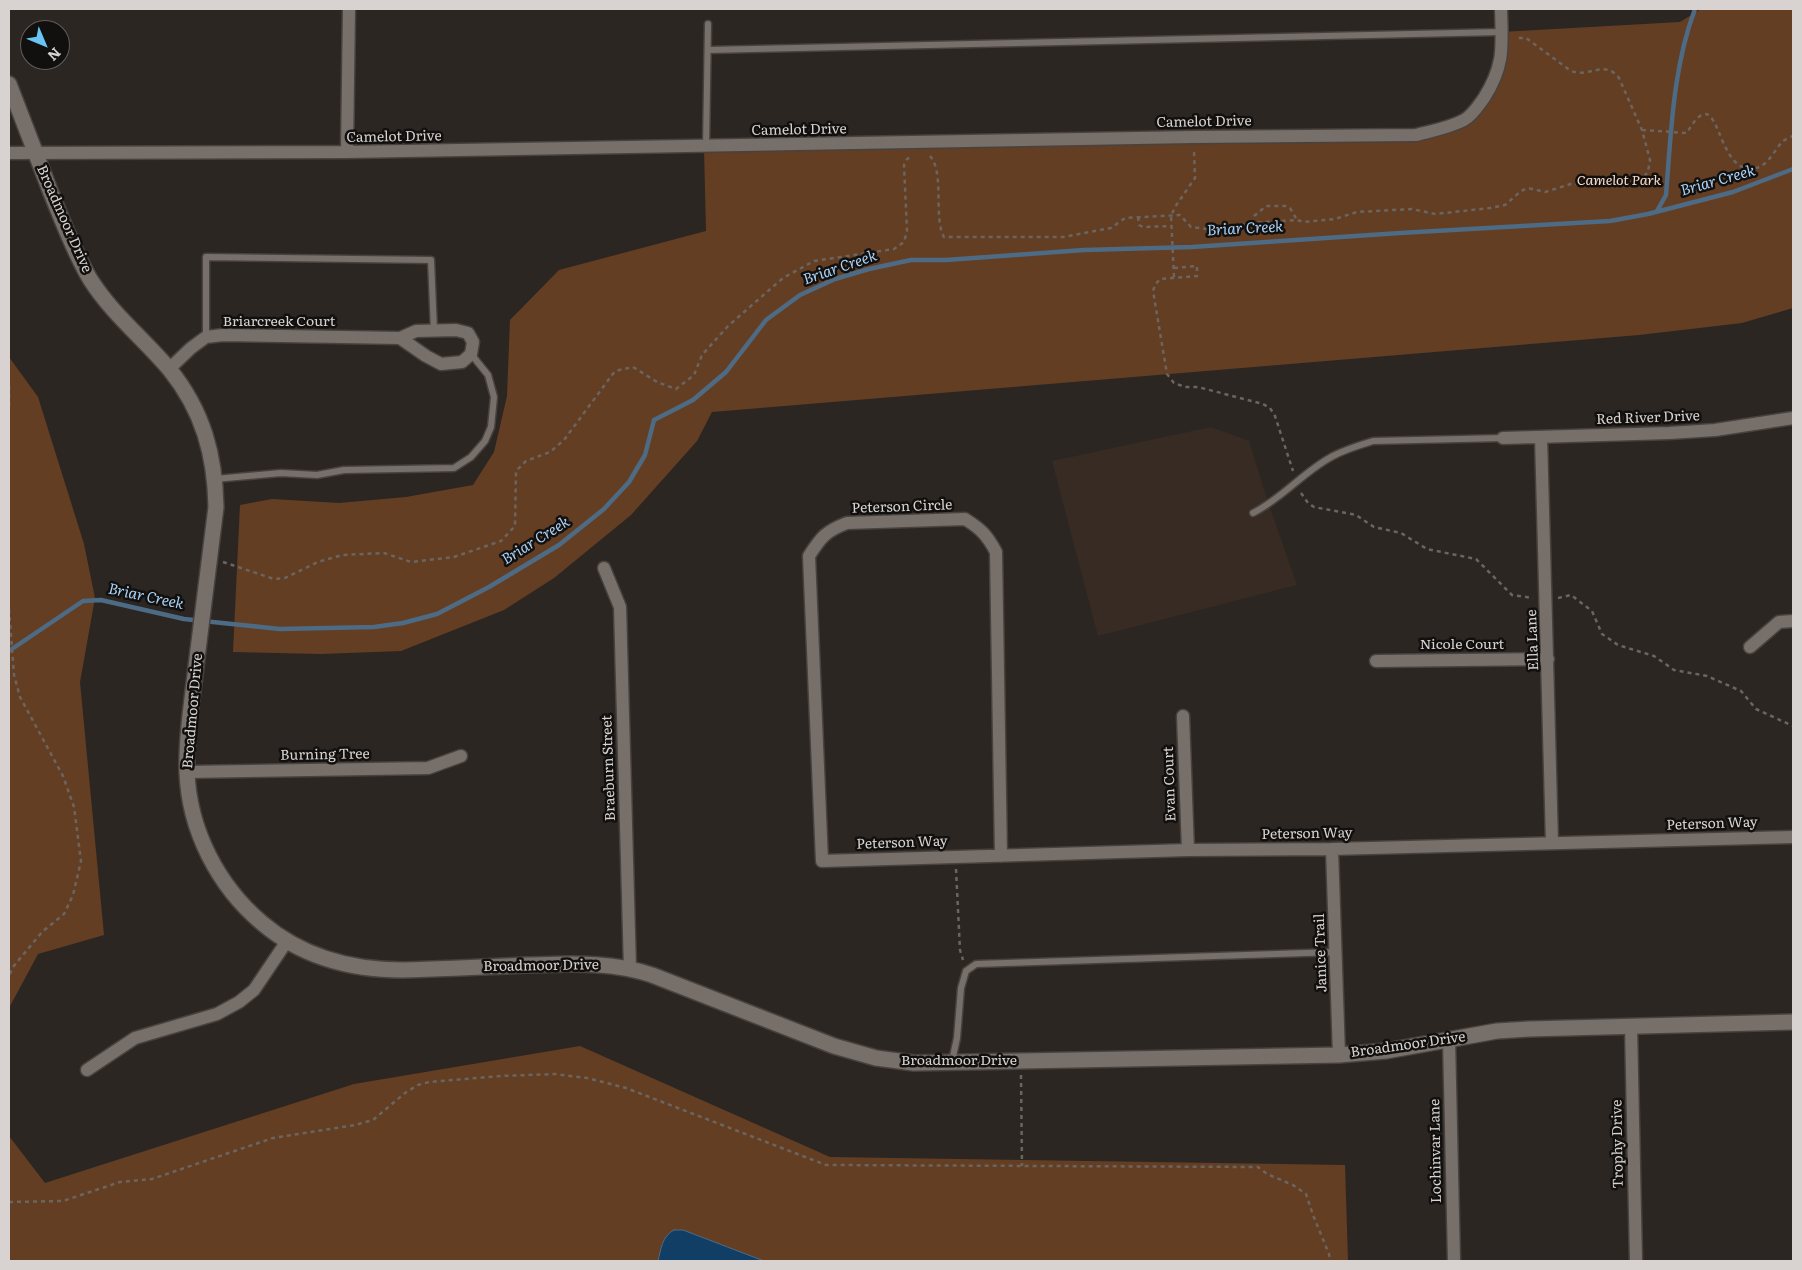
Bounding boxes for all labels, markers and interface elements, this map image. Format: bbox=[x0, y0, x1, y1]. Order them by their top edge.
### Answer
north arrow bbox=[20, 20, 70, 70]
text: N bbox=[44, 44, 66, 66]
street label: Camelot Drive bbox=[1156, 113, 1252, 131]
street label: Camelot Drive bbox=[751, 121, 847, 139]
street label: Camelot Drive bbox=[346, 128, 442, 146]
water label: Briar Creek bbox=[1679, 162, 1757, 200]
street label: Broadmoor Drive bbox=[33, 163, 95, 275]
park label: Camelot Park bbox=[1577, 173, 1661, 189]
water label: Briar Creek bbox=[1206, 218, 1284, 240]
water label: Briar Creek bbox=[801, 247, 879, 289]
street label: Briarcreek Court bbox=[223, 314, 335, 330]
street label: Red River Drive bbox=[1596, 408, 1700, 428]
street label: Peterson Circle bbox=[851, 497, 953, 517]
water label: Briar Creek bbox=[499, 513, 573, 569]
water label: Briar Creek bbox=[107, 580, 185, 614]
street label: Ella Lane bbox=[1524, 609, 1542, 671]
street label: Nicole Court bbox=[1420, 637, 1504, 653]
street label: Broadmoor Drive bbox=[180, 653, 206, 769]
street label: Braeburn Street bbox=[599, 715, 619, 821]
street label: Burning Tree bbox=[280, 746, 370, 764]
street label: Evan Court bbox=[1160, 746, 1180, 822]
street label: Peterson Way bbox=[1666, 814, 1758, 834]
street label: Peterson Way bbox=[1261, 825, 1353, 843]
street label: Peterson Way bbox=[856, 833, 948, 853]
street label: Janice Trail bbox=[1311, 913, 1331, 993]
street label: Broadmoor Drive bbox=[483, 957, 599, 975]
street label: Broadmoor Drive bbox=[1349, 1029, 1467, 1061]
street label: Broadmoor Drive bbox=[901, 1053, 1017, 1069]
street label: Lochinvar Lane bbox=[1427, 1099, 1445, 1203]
street label: Trophy Drive bbox=[1609, 1099, 1627, 1189]

